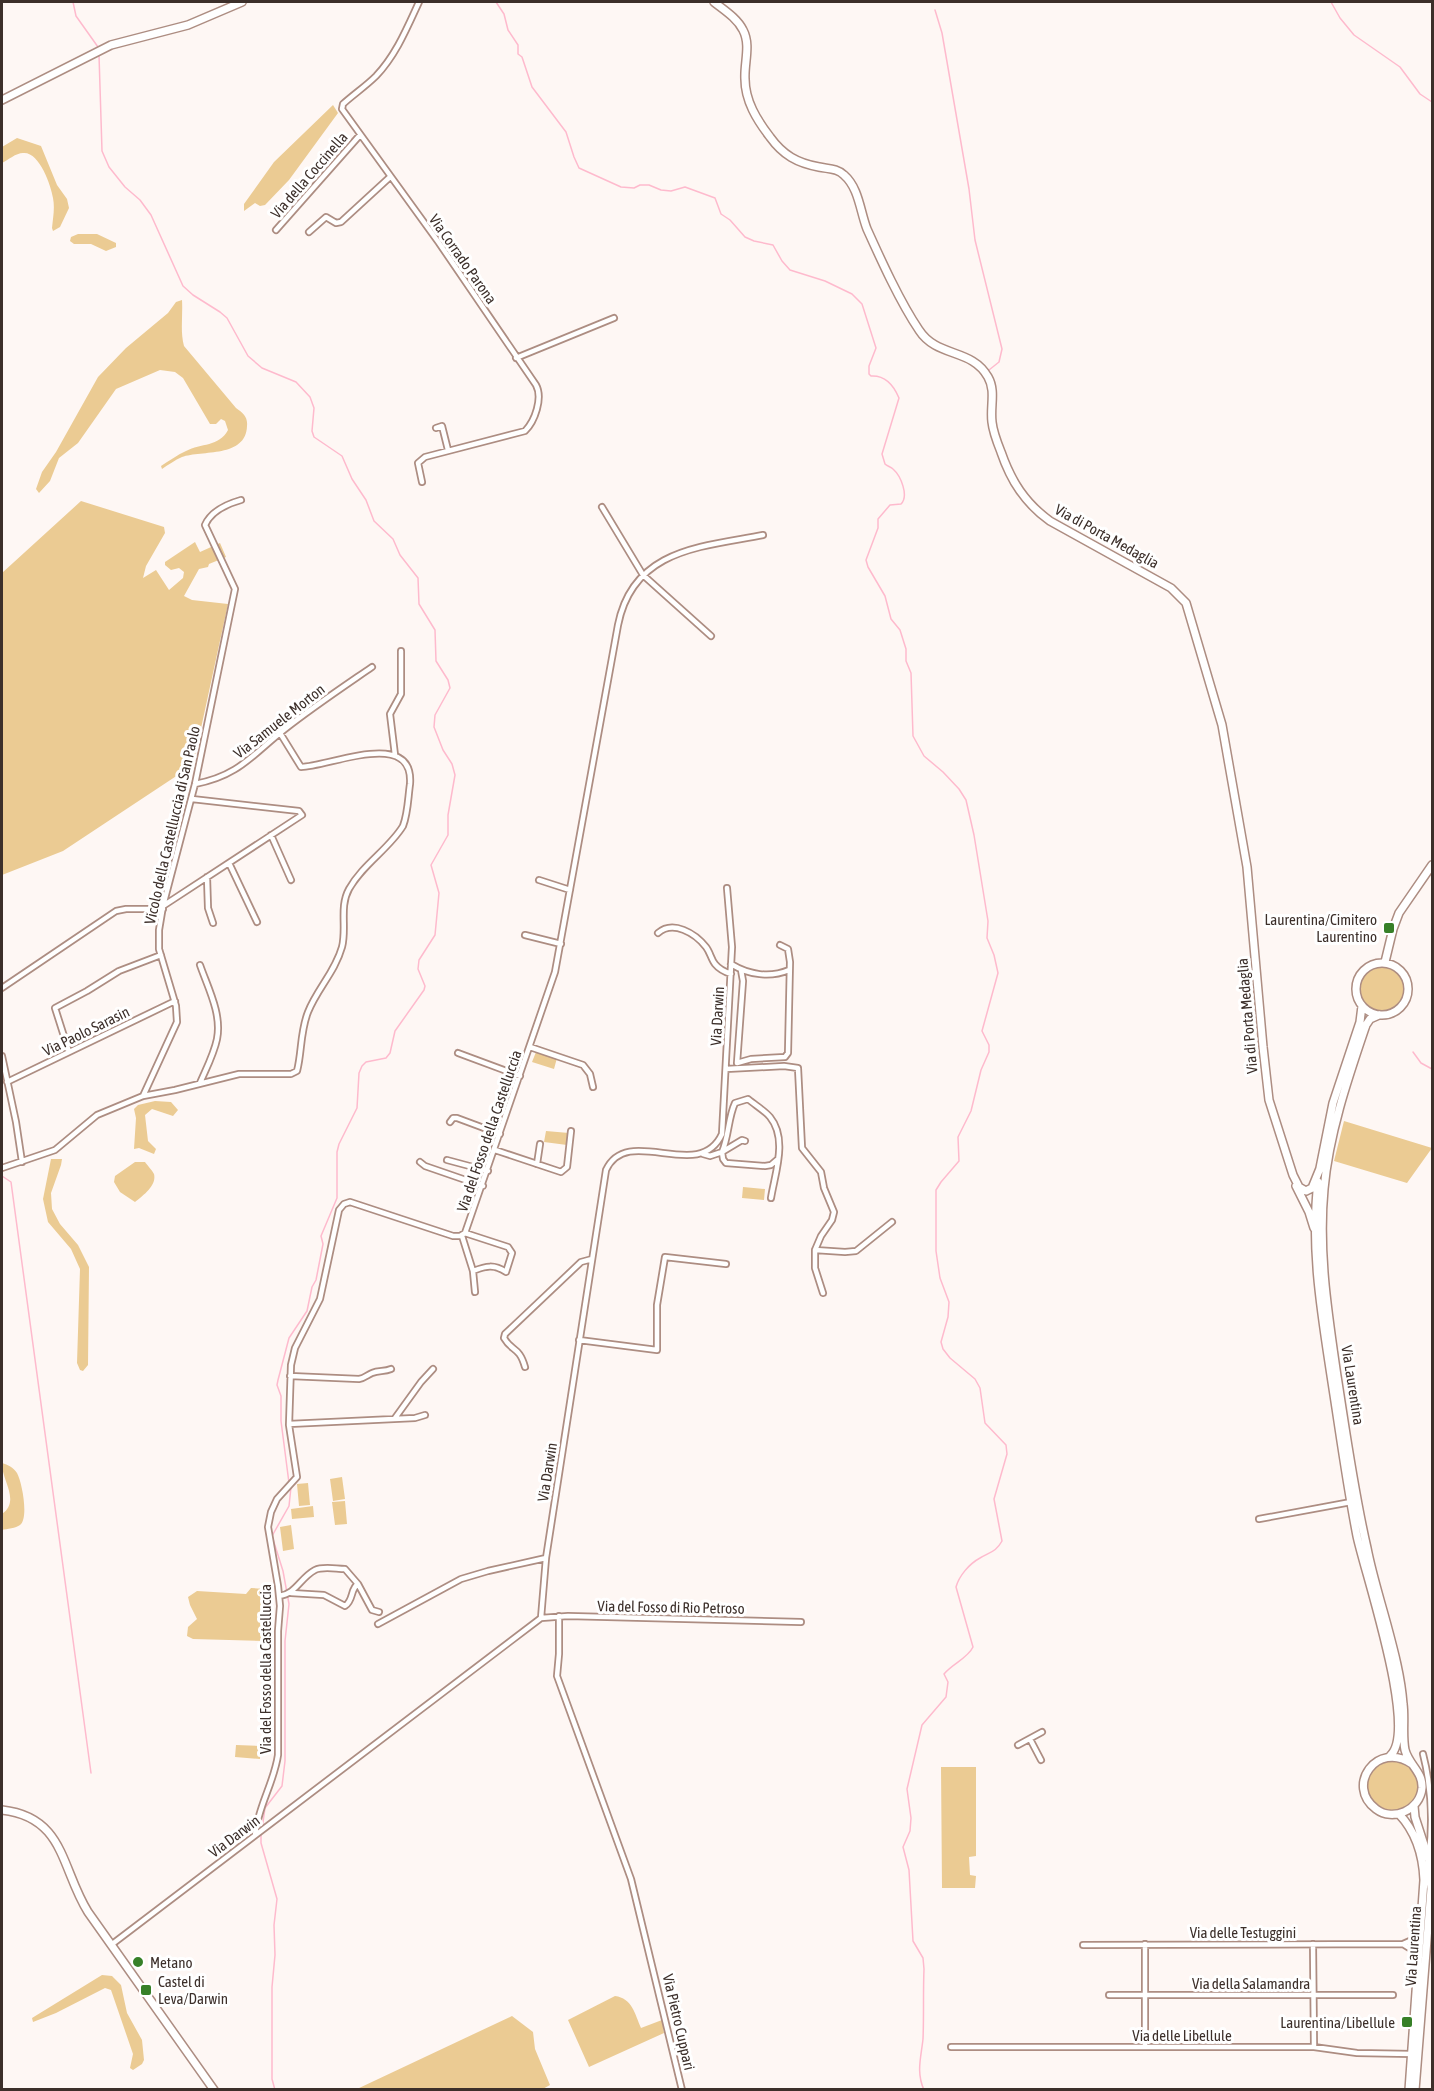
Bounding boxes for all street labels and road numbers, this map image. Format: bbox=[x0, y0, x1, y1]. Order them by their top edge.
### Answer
street label: Via della Coccinella bbox=[267, 129, 351, 221]
street label: Via Corrado Parona bbox=[426, 211, 500, 307]
street label: Via di Porta Medaglia bbox=[1052, 500, 1162, 572]
street label: Via Samuele Morton bbox=[230, 680, 328, 762]
street label: Vicolo della Castelluccia di San Paolo bbox=[141, 724, 203, 926]
street label: Via di Porta Medaglia bbox=[1233, 957, 1261, 1075]
street label: Via Darwin bbox=[707, 986, 727, 1046]
street label: Via Paolo Sarasin bbox=[40, 1003, 132, 1059]
street label: Via del Fosso della Castelluccia bbox=[453, 1048, 525, 1214]
street label: Via Laurentina bbox=[1338, 1344, 1368, 1426]
street label: Via Darwin bbox=[534, 1441, 560, 1503]
street label: Via del Fosso della Castelluccia bbox=[257, 1584, 274, 1754]
street label: Via del Fosso di Rio Petroso bbox=[597, 1597, 745, 1617]
street label: Via Darwin bbox=[205, 1811, 263, 1861]
street label: Via Laurentina bbox=[1402, 1905, 1424, 1987]
street label: Via delle Testuggini bbox=[1190, 1924, 1296, 1941]
street label: Via Pietro Cuppari bbox=[660, 1972, 698, 2072]
street label: Via della Salamandra bbox=[1192, 1975, 1310, 1992]
street label: Via delle Libellule bbox=[1132, 2027, 1232, 2044]

